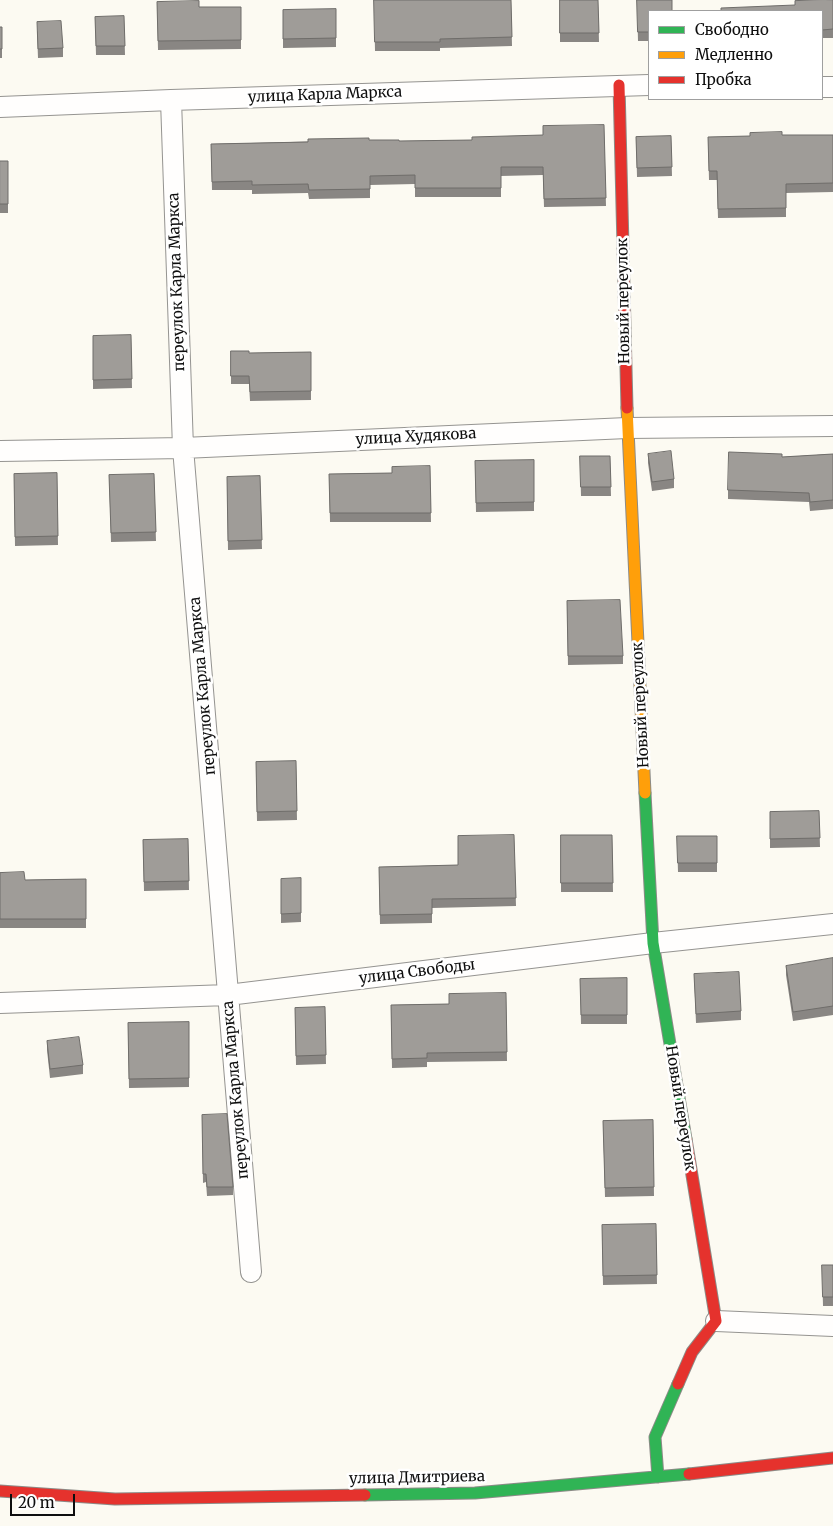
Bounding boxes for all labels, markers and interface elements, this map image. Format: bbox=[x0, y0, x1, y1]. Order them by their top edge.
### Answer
legend bbox=[648, 10, 823, 100]
text: Свободно bbox=[695, 20, 769, 39]
text: Медленно bbox=[695, 45, 773, 64]
text: Пробка bbox=[695, 70, 752, 89]
street label: улица Карла Маркса bbox=[248, 83, 402, 107]
street label: переулок Карла Маркса bbox=[165, 192, 189, 372]
street label: Новый переулок bbox=[614, 238, 634, 364]
street label: улица Худякова bbox=[355, 425, 477, 449]
street label: переулок Карла Маркса bbox=[186, 596, 220, 776]
street label: Новый переулок bbox=[629, 641, 653, 769]
street label: улица Свободы bbox=[358, 956, 476, 988]
street label: переулок Карла Маркса bbox=[219, 1000, 253, 1180]
street label: Новый переулок bbox=[661, 1044, 699, 1172]
street label: улица Дмитриева bbox=[349, 1468, 485, 1488]
scale bar bbox=[12, 1484, 78, 1516]
text: 20 m bbox=[18, 1493, 55, 1512]

